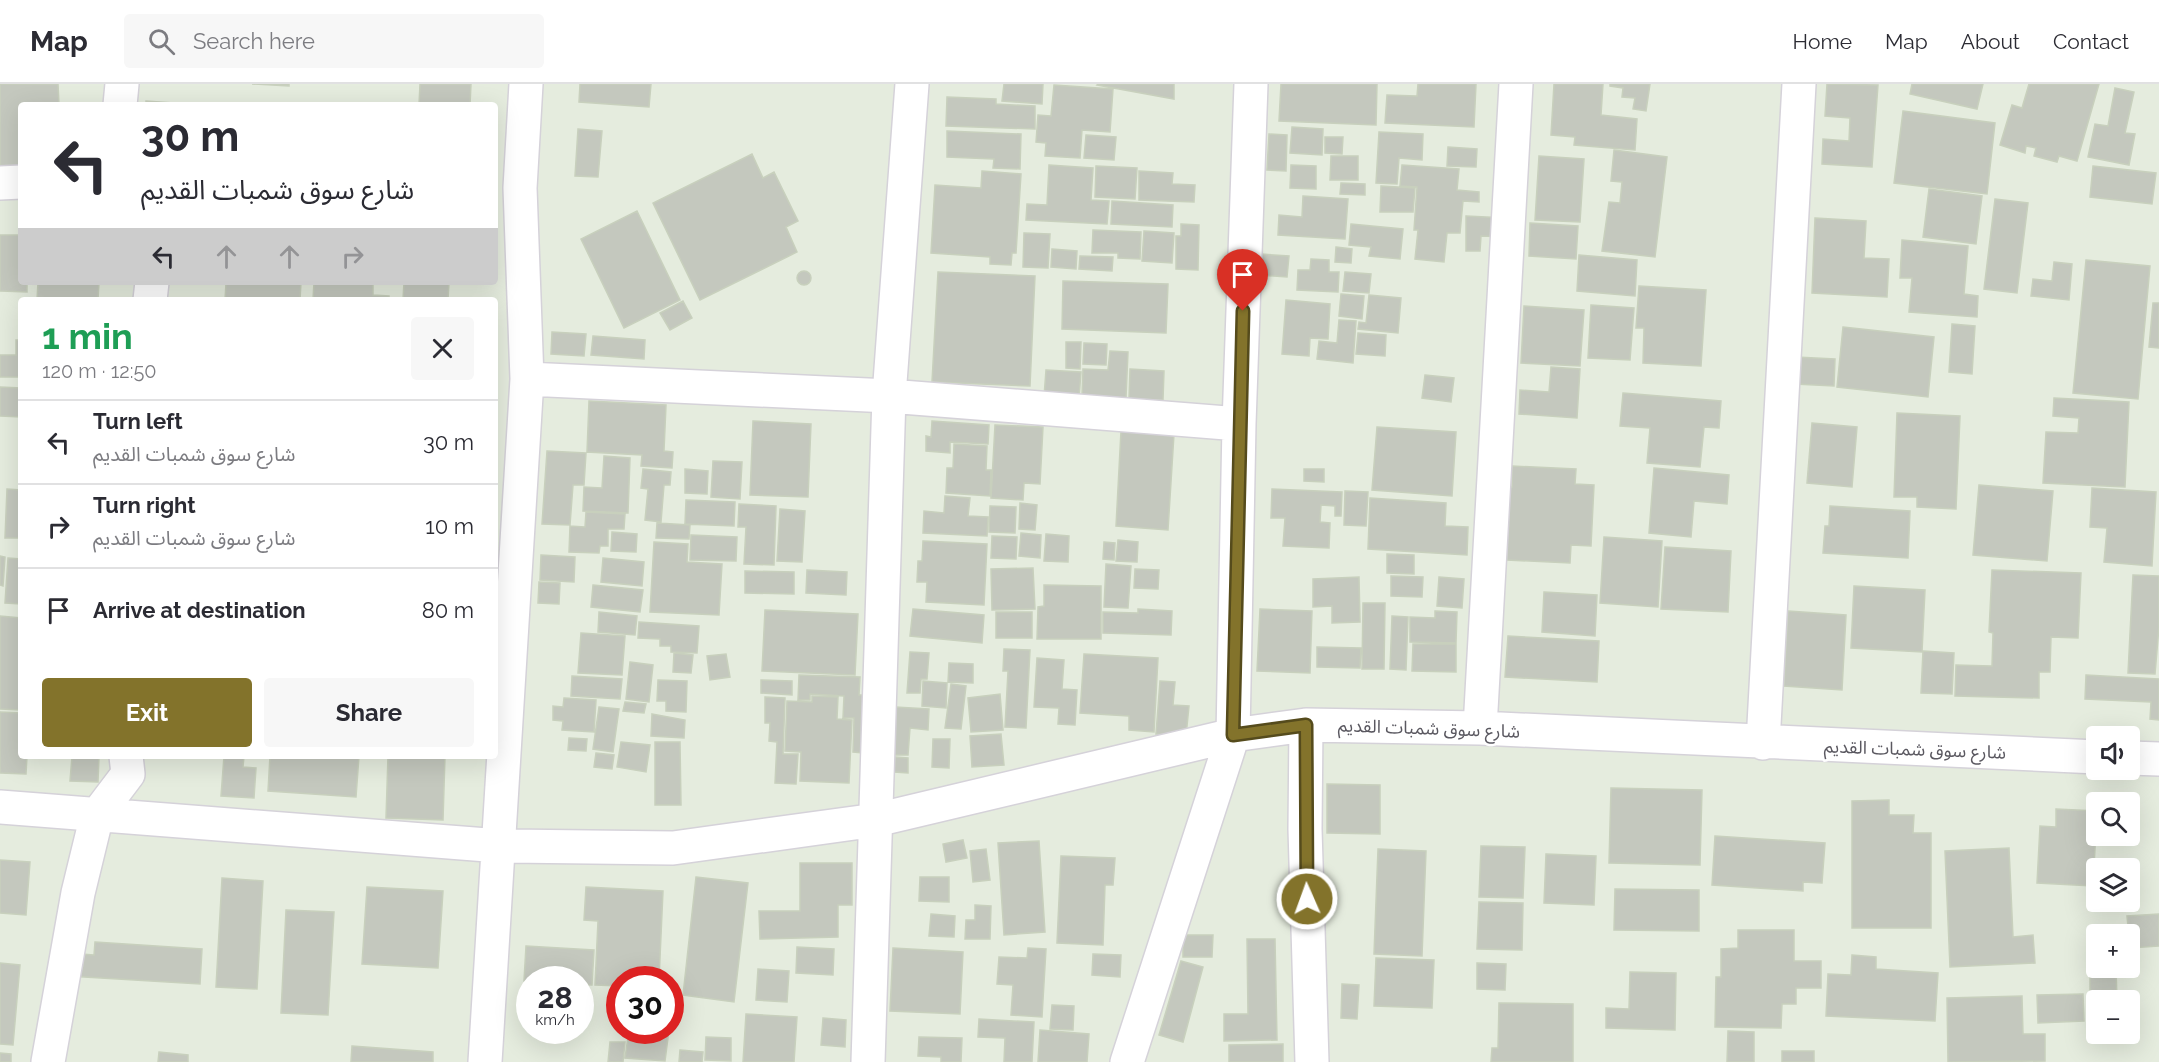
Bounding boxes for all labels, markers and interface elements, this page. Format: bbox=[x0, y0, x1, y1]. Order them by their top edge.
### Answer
search box bbox=[124, 14, 544, 68]
text: Map bbox=[30, 25, 88, 58]
icon: search bbox=[145, 25, 178, 58]
text: Search here bbox=[193, 28, 315, 54]
text: Home bbox=[1793, 29, 1852, 54]
text: Map bbox=[1885, 29, 1928, 54]
text: About bbox=[1961, 29, 2020, 54]
text: Contact bbox=[2053, 29, 2129, 54]
text: 30 m bbox=[141, 112, 239, 161]
icon: left bbox=[42, 126, 120, 204]
text: شارع سوق شمبات القديم bbox=[141, 174, 414, 205]
icon: left bbox=[147, 240, 180, 273]
icon: ahead bbox=[210, 240, 243, 273]
icon: ahead bbox=[273, 240, 306, 273]
icon: right bbox=[336, 240, 369, 273]
pin bbox=[1217, 249, 1268, 311]
icon: arrive bbox=[1226, 258, 1259, 291]
text: 1 min bbox=[42, 315, 133, 357]
button: close bbox=[411, 317, 474, 380]
text: 120 m · 12:50 bbox=[42, 359, 157, 383]
text: Turn left bbox=[93, 408, 183, 434]
icon: left bbox=[42, 426, 75, 459]
text: 30 m bbox=[423, 429, 474, 455]
text: شارع سوق شمبات القديم bbox=[93, 442, 295, 466]
text: Turn right bbox=[93, 492, 196, 518]
icon: right bbox=[42, 510, 75, 543]
text: 10 m bbox=[425, 513, 474, 539]
text: شارع سوق شمبات القديم bbox=[93, 526, 295, 550]
icon: arrive bbox=[42, 594, 75, 627]
text: Arrive at destination bbox=[93, 597, 306, 623]
text: 80 m bbox=[422, 597, 474, 623]
button: Exit bbox=[42, 678, 252, 747]
button: Share bbox=[264, 678, 474, 747]
street label: شارع سوق شمبات القديم bbox=[1337, 714, 1520, 746]
map controls bbox=[2086, 726, 2140, 1044]
button: sound bbox=[2086, 726, 2140, 780]
street label: شارع سوق شمبات القديم bbox=[1823, 735, 2006, 767]
button: search bbox=[2086, 792, 2140, 846]
button: layers bbox=[2086, 858, 2140, 912]
position arrow bbox=[1275, 867, 1339, 931]
button: + bbox=[2086, 924, 2140, 978]
speed limit sign: 30 bbox=[606, 966, 684, 1044]
text: 28 bbox=[537, 980, 573, 1015]
button: − bbox=[2086, 990, 2140, 1044]
text: km/h bbox=[535, 1011, 575, 1029]

